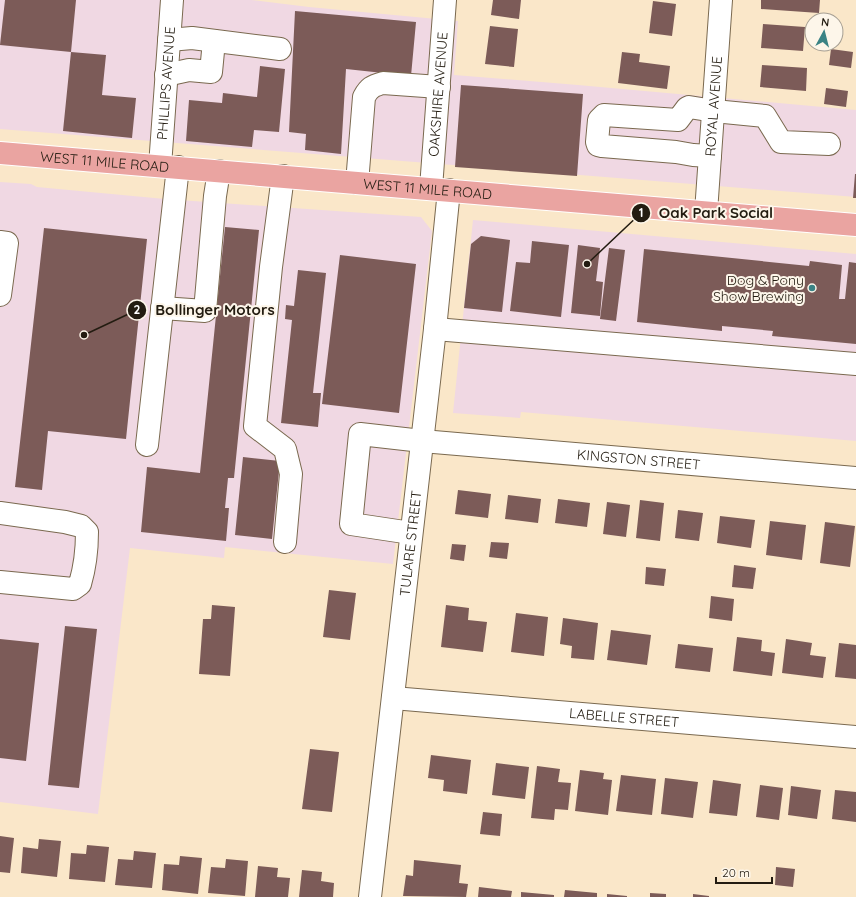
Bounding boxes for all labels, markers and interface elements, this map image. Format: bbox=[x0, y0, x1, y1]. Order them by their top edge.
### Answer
north arrow bbox=[804, 12, 844, 52]
text: N bbox=[820, 15, 830, 30]
street label: PHILLIPS AVENUE bbox=[153, 26, 179, 141]
street label: OAKSHIRE AVENUE bbox=[424, 31, 452, 157]
street label: ROYAL AVENUE bbox=[701, 56, 726, 157]
street label: WEST 11 MILE ROAD bbox=[39, 147, 170, 176]
street label: WEST 11 MILE ROAD bbox=[362, 175, 493, 203]
callout: Oak Park Social bbox=[631, 199, 781, 226]
text: Oak Park Social bbox=[659, 203, 773, 222]
text: 1 bbox=[639, 205, 643, 220]
place label: Dog & Pony Show Brewing bbox=[713, 271, 804, 305]
marker: Dog & Pony Show Brewing bbox=[807, 283, 817, 293]
callout: Bollinger Motors bbox=[127, 297, 283, 324]
text: Bollinger Motors bbox=[155, 300, 275, 319]
text: 2 bbox=[134, 302, 141, 317]
street label: KINGSTON STREET bbox=[576, 445, 701, 474]
street label: TULARE STREET bbox=[395, 490, 425, 597]
street label: LABELLE STREET bbox=[568, 704, 680, 731]
scale bar bbox=[716, 859, 772, 885]
text: 20 m bbox=[722, 865, 750, 880]

